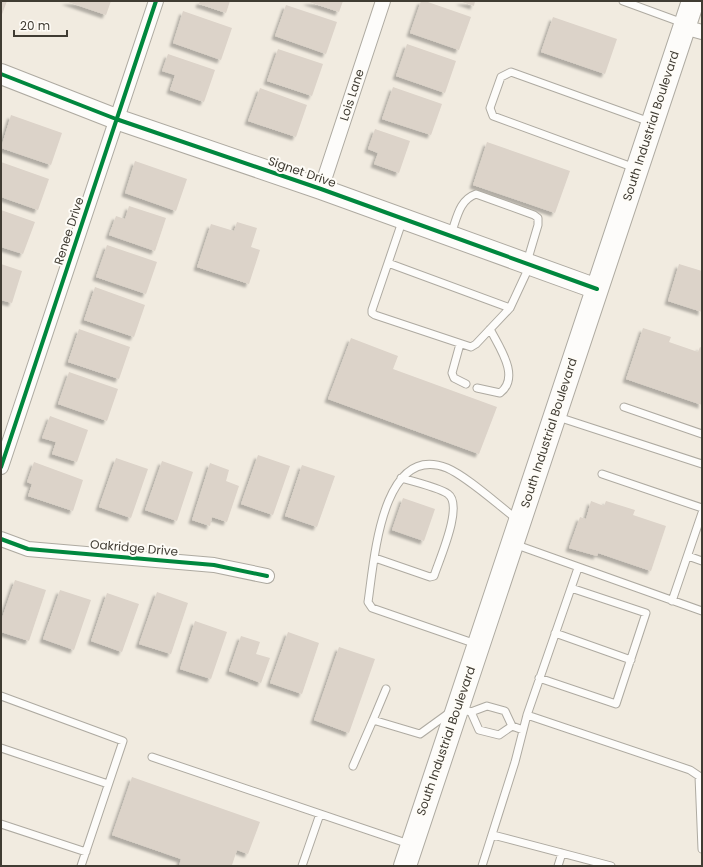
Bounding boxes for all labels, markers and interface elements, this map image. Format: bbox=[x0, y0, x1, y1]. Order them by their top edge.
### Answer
scale bar bbox=[14, 12, 67, 38]
text: 20 m bbox=[20, 17, 50, 34]
street label: South Industrial Boulevard bbox=[618, 49, 683, 203]
street label: Lois Lane bbox=[335, 67, 368, 123]
street label: Signet Drive bbox=[266, 152, 338, 191]
street label: Renee Drive bbox=[50, 195, 88, 267]
street label: South Industrial Boulevard bbox=[516, 356, 581, 510]
street label: Oakridge Drive bbox=[89, 535, 179, 560]
street label: South Industrial Boulevard bbox=[412, 664, 479, 818]

